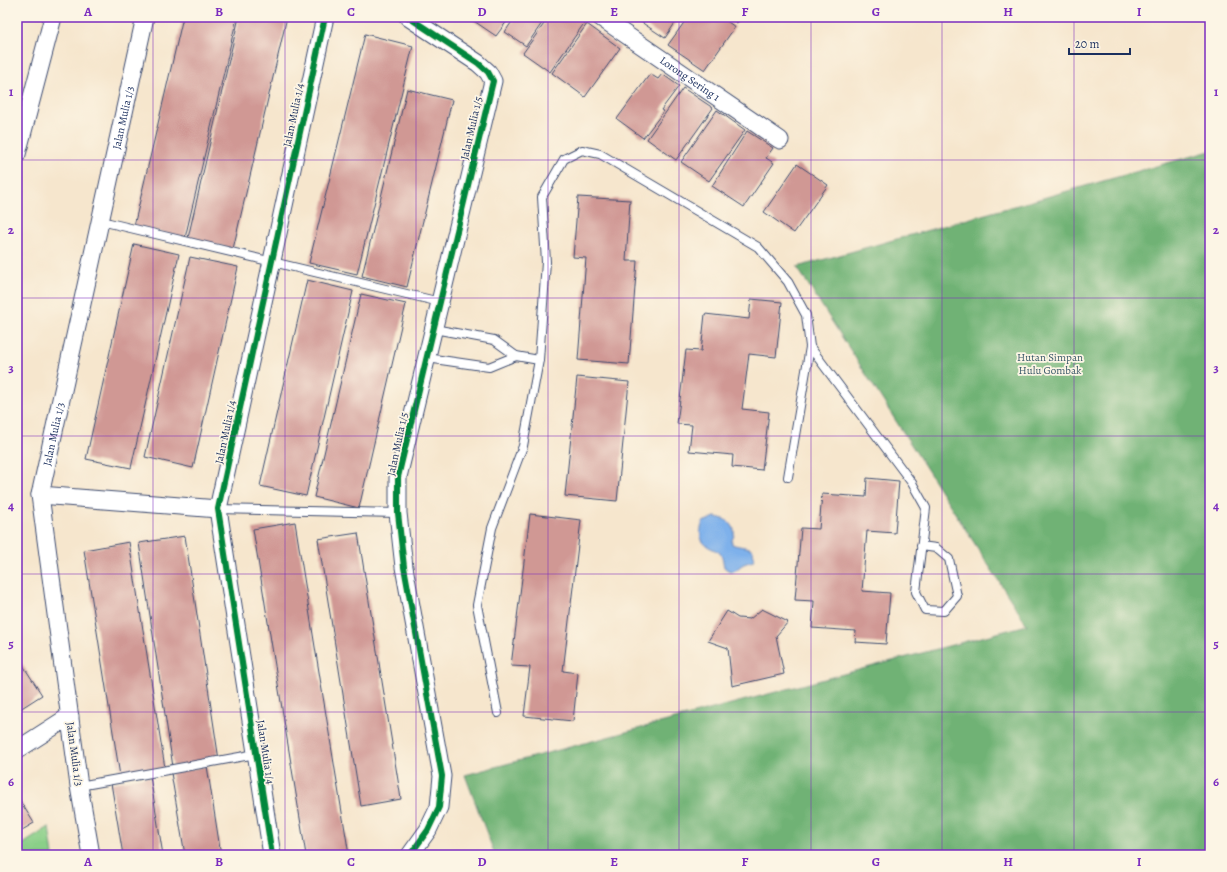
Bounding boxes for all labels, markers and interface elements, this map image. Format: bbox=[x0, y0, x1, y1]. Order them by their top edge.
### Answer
text: A bbox=[83, 3, 93, 20]
text: B bbox=[215, 3, 223, 20]
text: C bbox=[347, 3, 355, 20]
text: D bbox=[477, 3, 487, 20]
text: E bbox=[610, 3, 618, 20]
text: F bbox=[742, 3, 749, 20]
text: G bbox=[872, 3, 880, 20]
text: H bbox=[1003, 3, 1013, 20]
text: I bbox=[1137, 3, 1142, 20]
scale bar bbox=[1069, 30, 1130, 56]
text: 20 m bbox=[1075, 36, 1099, 52]
street label: Lorong Sering 1 bbox=[657, 53, 723, 105]
street label: Jalan Mulia 1/4 bbox=[279, 82, 308, 148]
text: 1 bbox=[9, 83, 14, 100]
text: 1 bbox=[1214, 83, 1219, 100]
street label: Jalan Mulia 1/3 bbox=[109, 85, 138, 151]
street label: Jalan Mulia 1/5 bbox=[457, 95, 486, 161]
text: 2 bbox=[8, 221, 15, 238]
text: 2 bbox=[1213, 221, 1220, 238]
park label: Hutan Simpan Hulu Gombak bbox=[1017, 350, 1083, 378]
text: 3 bbox=[8, 359, 14, 376]
text: 3 bbox=[1213, 359, 1219, 376]
street label: Jalan Mulia 1/4 bbox=[211, 399, 240, 465]
street label: Jalan Mulia 1/3 bbox=[40, 401, 68, 467]
street label: Jalan Mulia 1/5 bbox=[383, 411, 412, 477]
text: 4 bbox=[8, 497, 14, 514]
text: 4 bbox=[1213, 497, 1219, 514]
text: 5 bbox=[8, 635, 14, 652]
text: 5 bbox=[1213, 635, 1219, 652]
street label: Jalan Mulia 1/4 bbox=[253, 719, 278, 785]
street label: Jalan Mulia 1/3 bbox=[63, 721, 86, 787]
text: 6 bbox=[8, 773, 14, 790]
text: 6 bbox=[1213, 773, 1219, 790]
text: A bbox=[83, 853, 93, 870]
text: B bbox=[215, 853, 223, 870]
text: C bbox=[347, 853, 355, 870]
text: D bbox=[477, 853, 487, 870]
text: E bbox=[610, 853, 618, 870]
text: F bbox=[742, 853, 749, 870]
text: G bbox=[872, 853, 880, 870]
text: H bbox=[1003, 853, 1013, 870]
text: I bbox=[1137, 853, 1142, 870]

